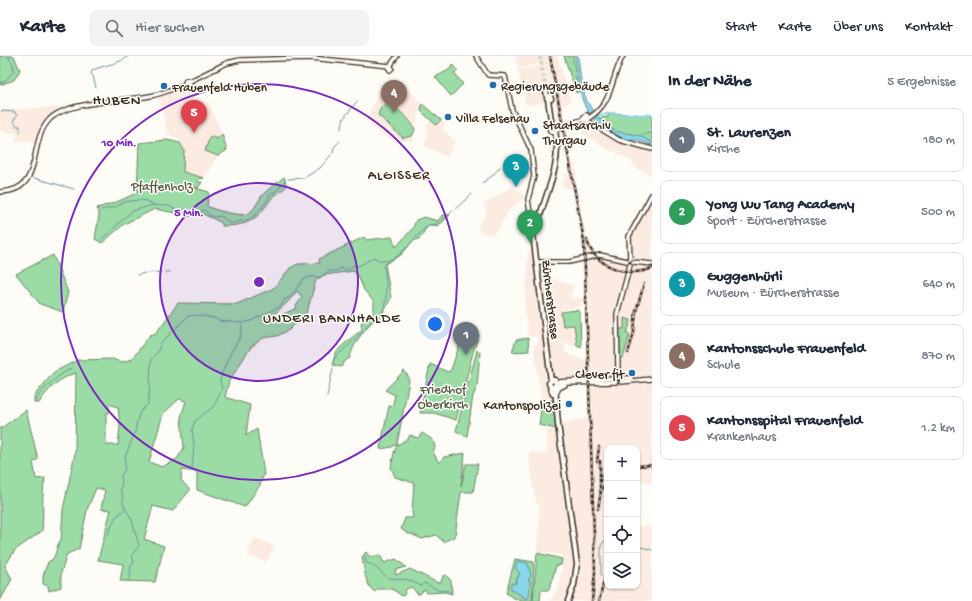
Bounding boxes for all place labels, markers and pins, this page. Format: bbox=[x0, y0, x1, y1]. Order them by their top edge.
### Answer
pin: 4 bbox=[381, 80, 407, 113]
marker: Regierungsgebäude bbox=[488, 80, 498, 90]
place label: Regierungsgebäude bbox=[501, 80, 609, 95]
marker: Frauenfeld Huben bbox=[159, 81, 169, 91]
place label: Frauenfeld Huben bbox=[171, 81, 268, 96]
pin: 5 bbox=[181, 100, 207, 133]
marker: Villa Felsenau bbox=[443, 112, 453, 122]
place label: Villa Felsenau bbox=[455, 112, 529, 127]
place label: Staatsarchiv Thurgau bbox=[542, 119, 611, 149]
marker: Staatsarchiv Thurgau bbox=[530, 126, 540, 136]
pin: 3 bbox=[503, 154, 529, 187]
pin: 2 bbox=[517, 210, 543, 243]
centre of rings bbox=[252, 275, 266, 289]
pin: 1 bbox=[453, 322, 479, 355]
place label: Clever fit bbox=[575, 368, 626, 383]
marker: Clever fit bbox=[627, 368, 637, 378]
place label: Kantonspolizei bbox=[483, 399, 561, 414]
marker: Kantonspolizei bbox=[564, 399, 574, 409]

